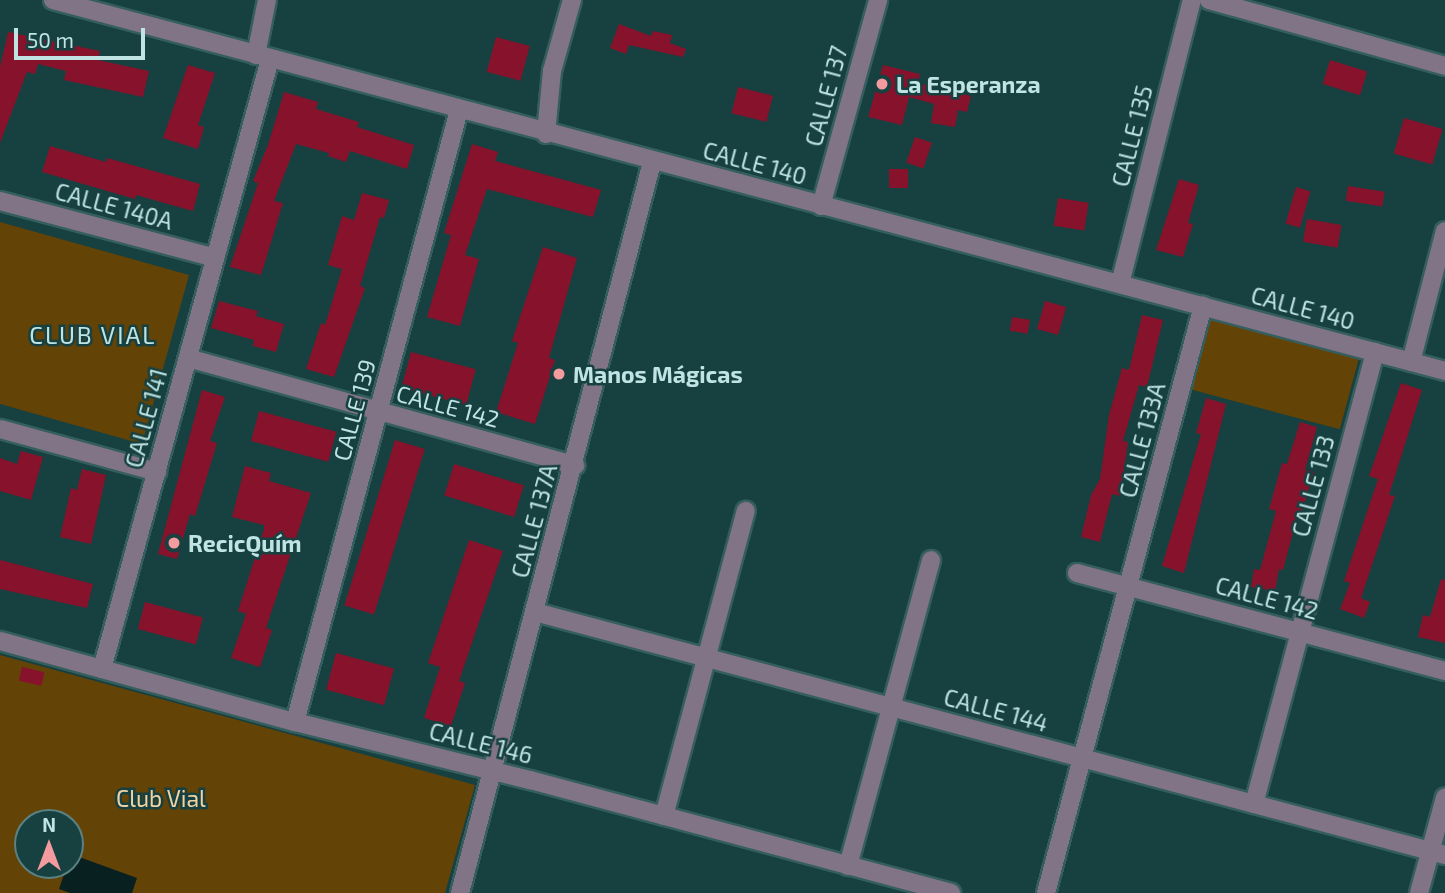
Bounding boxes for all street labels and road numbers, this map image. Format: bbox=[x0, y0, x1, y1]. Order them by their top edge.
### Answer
street label: CALLE 137 bbox=[799, 43, 853, 149]
street label: CALLE 135 bbox=[1106, 83, 1158, 189]
street label: CALLE 140 bbox=[700, 136, 810, 190]
street label: CALLE 140A bbox=[52, 177, 176, 235]
street label: CALLE 140 bbox=[1248, 281, 1358, 335]
street label: CALLE 139 bbox=[327, 356, 381, 464]
street label: CALLE 141 bbox=[120, 365, 172, 471]
street label: CALLE 142 bbox=[394, 379, 502, 433]
street label: CALLE 133A bbox=[1113, 379, 1171, 501]
street label: CALLE 133 bbox=[1286, 432, 1340, 540]
street label: CALLE 137A bbox=[506, 461, 562, 581]
street label: CALLE 142 bbox=[1213, 571, 1321, 625]
street label: CALLE 144 bbox=[941, 683, 1051, 737]
street label: CALLE 146 bbox=[426, 717, 536, 769]

